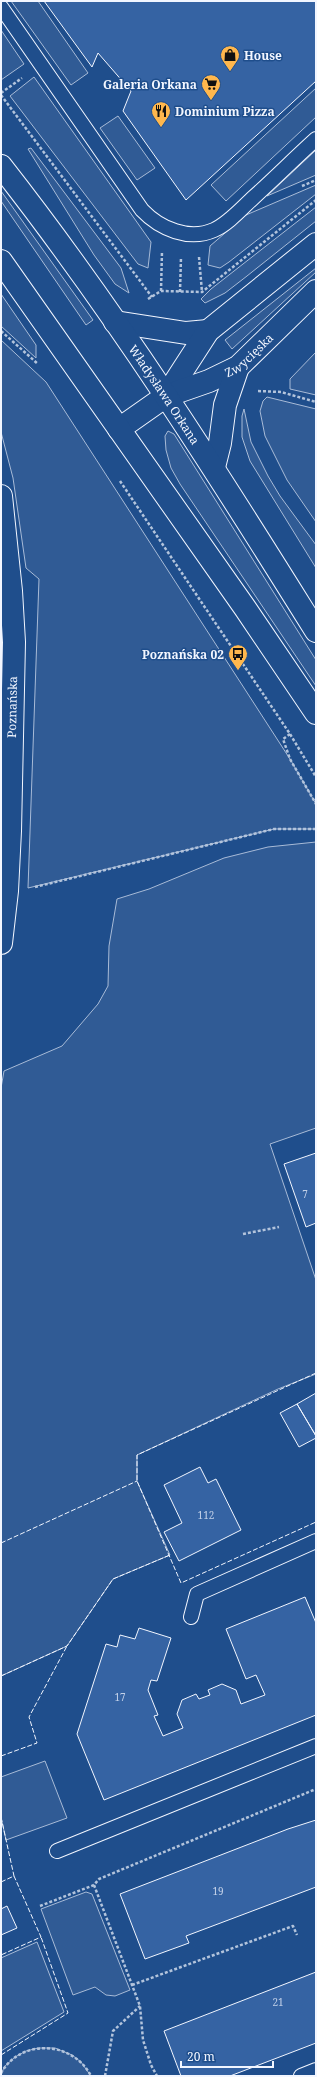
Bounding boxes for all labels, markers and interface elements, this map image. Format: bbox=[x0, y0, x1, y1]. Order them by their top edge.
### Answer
shop icon: House bbox=[219, 44, 241, 72]
place label: House bbox=[244, 47, 282, 64]
supermarket icon: Galeria Orkana bbox=[200, 73, 222, 101]
place label: Galeria Orkana bbox=[103, 76, 197, 93]
restaurant icon: Dominium Pizza bbox=[150, 100, 172, 128]
place label: Dominium Pizza bbox=[175, 103, 275, 120]
street label: Zwycięska bbox=[222, 329, 277, 381]
street label: Władysława Orkana bbox=[125, 341, 204, 448]
bus stop icon: Poznańska 02 bbox=[227, 643, 249, 671]
place label: Poznańska 02 bbox=[142, 646, 224, 663]
street label: Poznańska bbox=[3, 676, 21, 738]
house number: 7 bbox=[302, 1187, 308, 1201]
house number: 112 bbox=[198, 1508, 214, 1522]
house number: 17 bbox=[114, 1690, 126, 1704]
house number: 19 bbox=[212, 1884, 224, 1898]
house number: 21 bbox=[272, 1995, 284, 2009]
scale bar bbox=[181, 2043, 273, 2069]
text: 20 m bbox=[187, 2048, 215, 2065]

